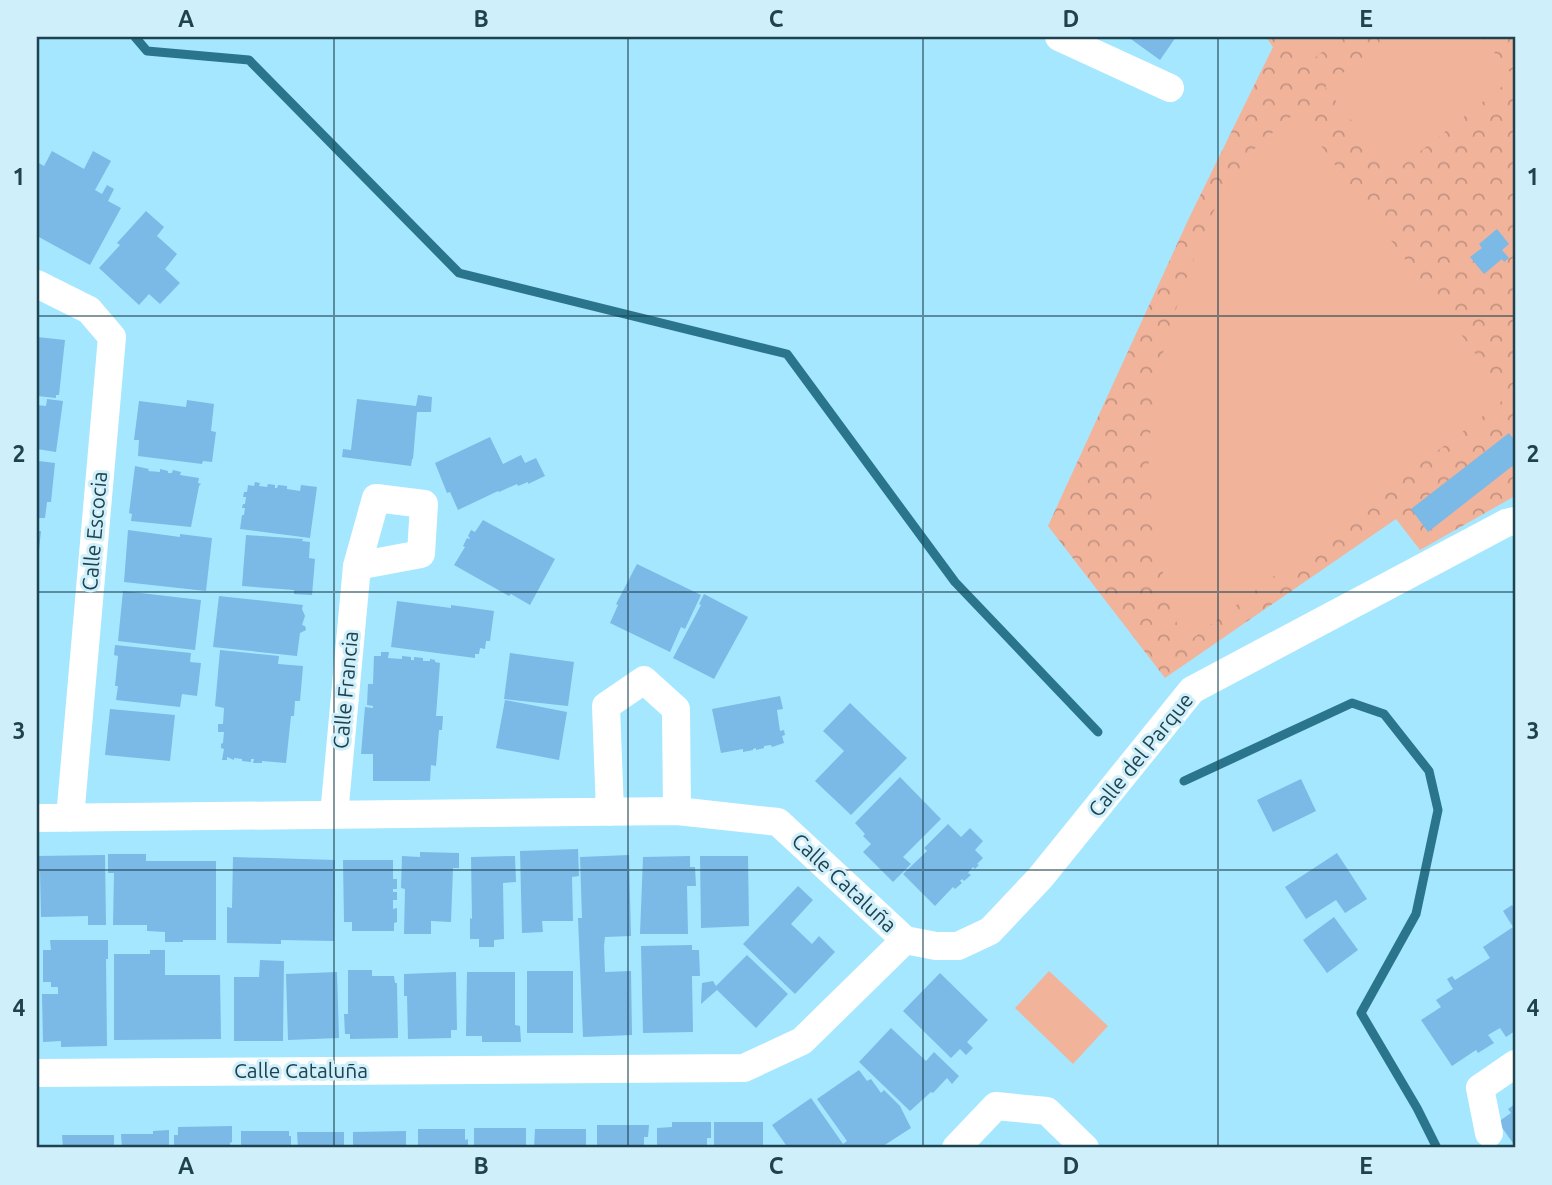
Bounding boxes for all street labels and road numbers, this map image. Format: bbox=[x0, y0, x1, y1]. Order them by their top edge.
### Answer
street label: Calle Escocia bbox=[77, 470, 111, 592]
street label: Calle Francia bbox=[328, 630, 362, 750]
street label: Calle del Parque bbox=[1083, 688, 1197, 821]
street label: Calle Cataluña bbox=[787, 828, 902, 937]
street label: Calle Cataluña bbox=[234, 1058, 368, 1082]

